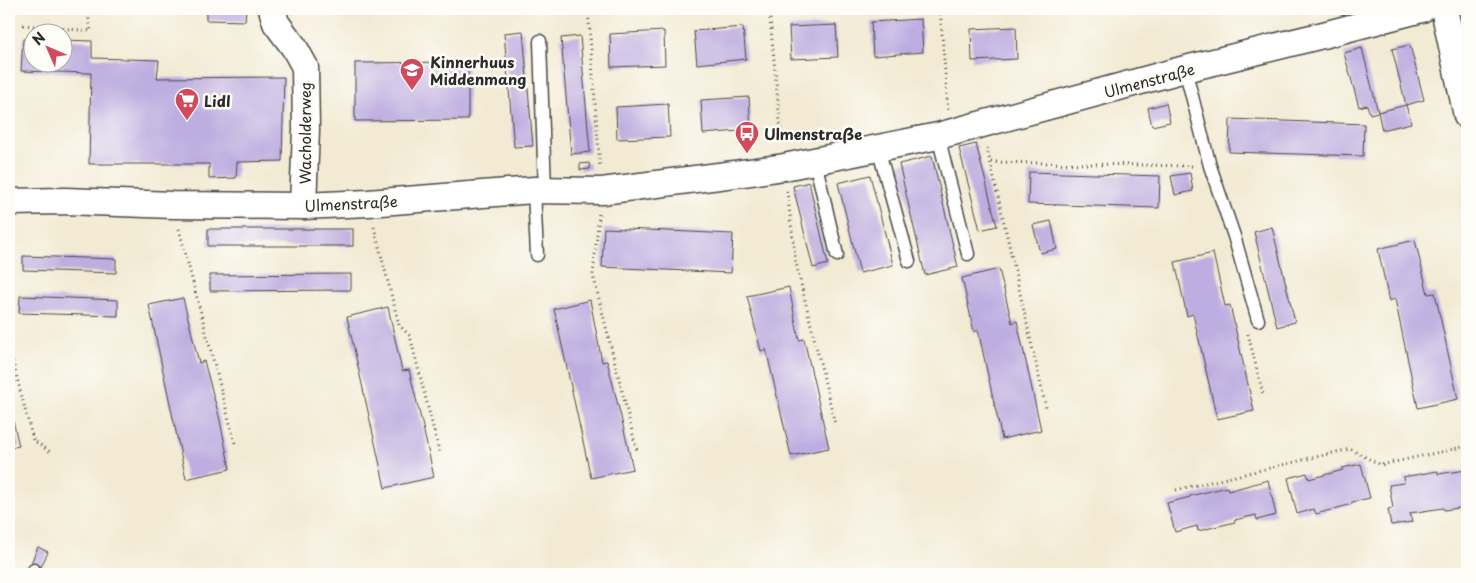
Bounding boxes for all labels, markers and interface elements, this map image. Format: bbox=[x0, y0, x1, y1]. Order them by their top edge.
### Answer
north arrow bbox=[22, 22, 72, 72]
text: N bbox=[27, 27, 50, 50]
place label: Kinnerhuus Middenmang bbox=[430, 50, 526, 90]
school or university icon: Kinnerhuus Middenmang bbox=[399, 57, 425, 91]
street label: Ulmenstraße bbox=[1101, 57, 1197, 103]
street label: Wacholderweg bbox=[293, 82, 316, 184]
supermarket icon: Lidl bbox=[174, 87, 200, 121]
place label: Lidl bbox=[204, 89, 231, 112]
bus stop icon: Ulmenstraße bbox=[734, 120, 760, 154]
place label: Ulmenstraße bbox=[764, 122, 862, 145]
street label: Ulmenstraße bbox=[304, 189, 398, 217]

